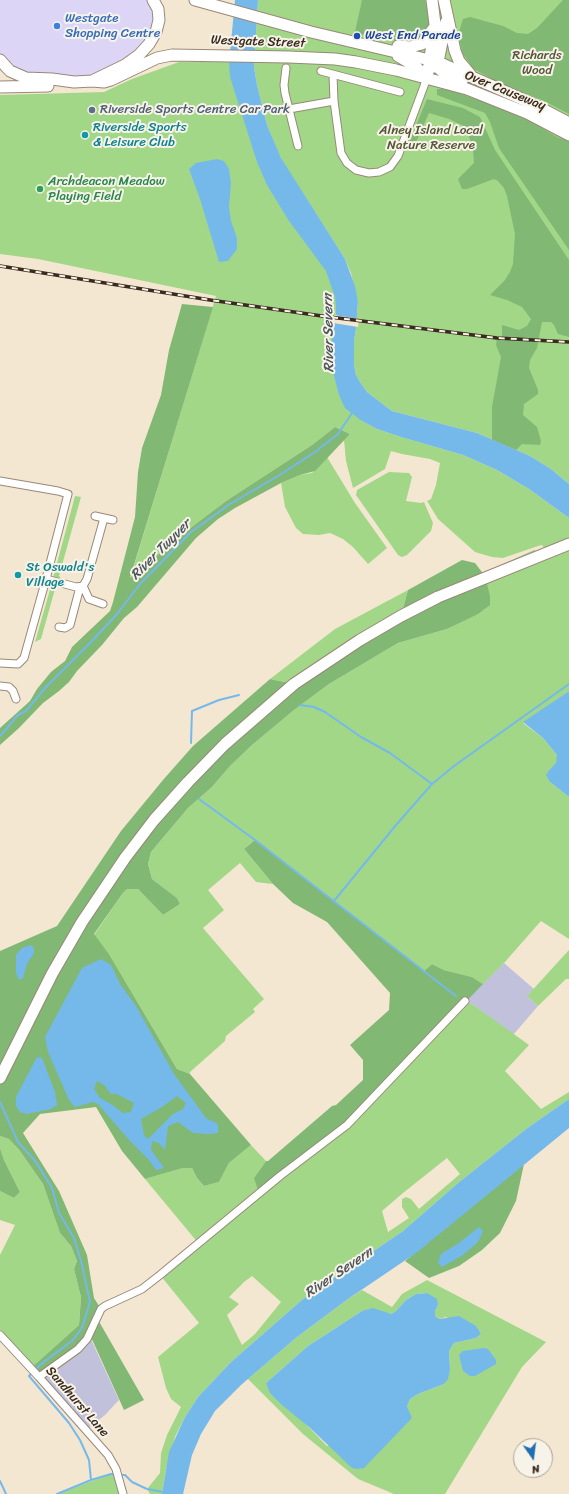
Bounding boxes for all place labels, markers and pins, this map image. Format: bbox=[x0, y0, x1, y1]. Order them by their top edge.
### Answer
place label: Westgate Shopping Centre bbox=[65, 11, 160, 42]
marker: Westgate Shopping Centre bbox=[52, 21, 62, 31]
place label: West End Parade bbox=[365, 28, 461, 44]
marker: West End Parade bbox=[352, 31, 362, 41]
place label: Riverside Sports Centre Car Park bbox=[100, 102, 290, 118]
marker: Riverside Sports Centre Car Park bbox=[87, 105, 97, 115]
place label: Riverside Sports & Leisure Club bbox=[93, 120, 187, 151]
marker: Riverside Sports & Leisure Club bbox=[80, 130, 90, 140]
place label: Archdeacon Meadow Playing Field bbox=[48, 174, 165, 205]
marker: Archdeacon Meadow Playing Field bbox=[35, 184, 45, 194]
place label: St Oswald's Village bbox=[26, 560, 95, 591]
marker: St Oswald's Village bbox=[13, 570, 23, 580]

